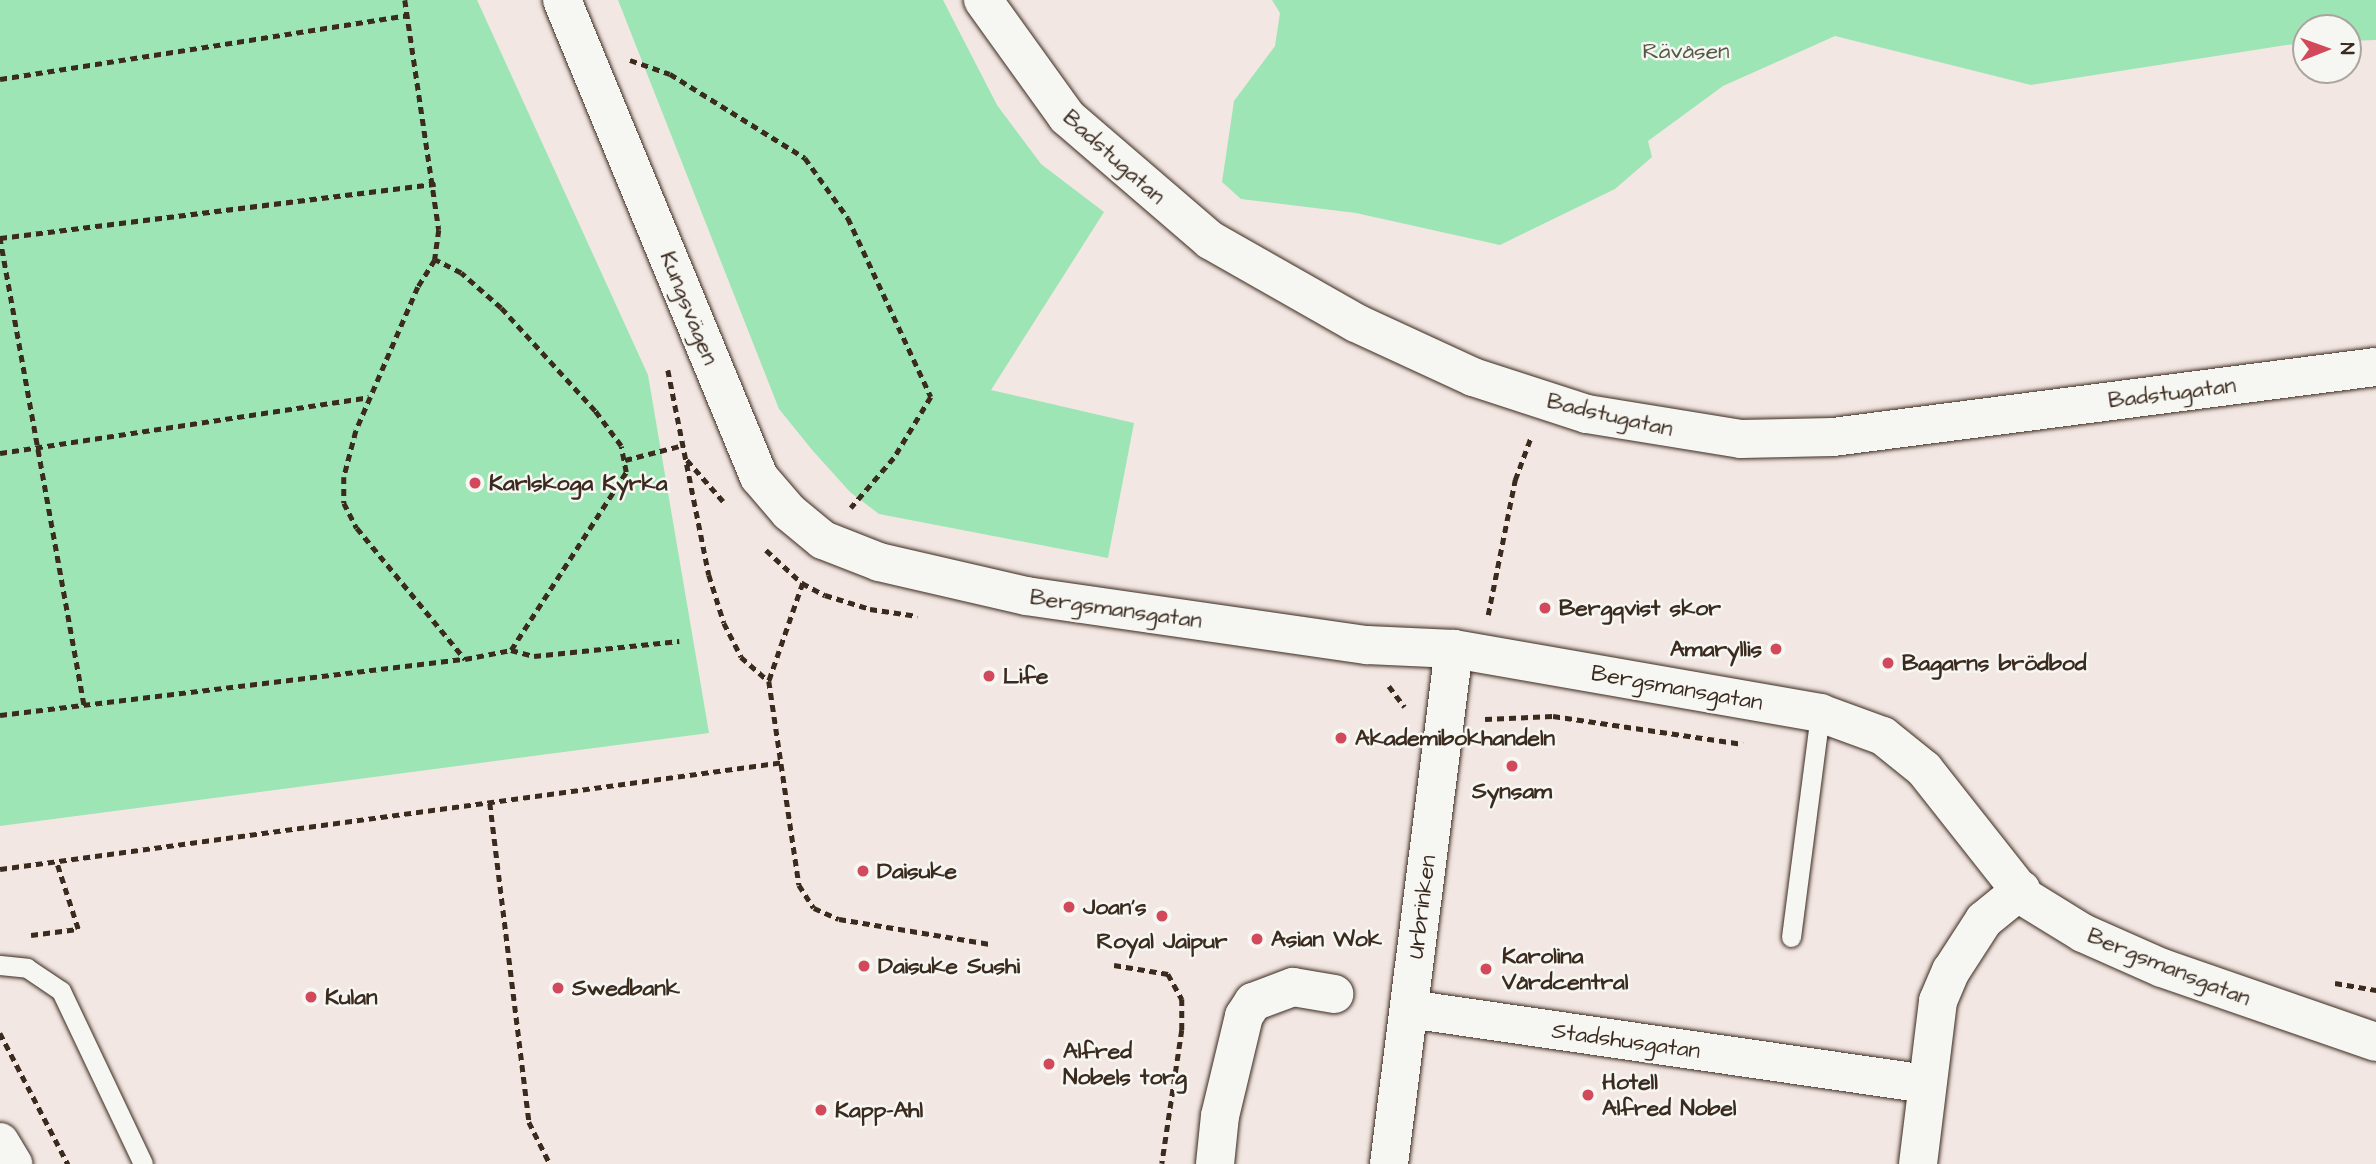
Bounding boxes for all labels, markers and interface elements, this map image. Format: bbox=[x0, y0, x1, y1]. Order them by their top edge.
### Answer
north arrow bbox=[2292, 14, 2362, 84]
park label: Rävåsen bbox=[1642, 37, 1730, 65]
text: N bbox=[2333, 42, 2360, 55]
street label: Badstugatan bbox=[1057, 104, 1171, 210]
street label: Kungsvägen bbox=[654, 247, 724, 369]
street label: Badstugatan bbox=[2107, 371, 2237, 415]
street label: Badstugatan bbox=[1544, 387, 1676, 443]
place label: Karlskoga Kyrka bbox=[489, 469, 667, 497]
marker: Karlskoga Kyrka bbox=[467, 475, 483, 491]
street label: Bergsmansgatan bbox=[1028, 583, 1204, 635]
place label: Bergqvist skor bbox=[1559, 594, 1721, 622]
marker: Bergqvist skor bbox=[1537, 600, 1553, 616]
place label: Amaryllis bbox=[1670, 635, 1762, 663]
marker: Amaryllis bbox=[1768, 641, 1784, 657]
place label: Bagarns brödbod bbox=[1902, 649, 2087, 677]
marker: Bagarns brödbod bbox=[1880, 655, 1896, 671]
street label: Bergsmansgatan bbox=[1589, 659, 1765, 717]
place label: Life bbox=[1003, 662, 1049, 690]
marker: Life bbox=[981, 668, 997, 684]
place label: Akademibokhandeln bbox=[1355, 724, 1555, 752]
marker: Akademibokhandeln bbox=[1333, 730, 1349, 746]
marker: Synsam bbox=[1504, 758, 1520, 774]
place label: Synsam bbox=[1472, 777, 1552, 805]
street label: Urbrinken bbox=[1402, 854, 1442, 960]
place label: Daisuke bbox=[877, 857, 957, 885]
marker: Daisuke bbox=[855, 863, 871, 879]
place label: Joan's bbox=[1083, 893, 1147, 921]
marker: Joan's bbox=[1061, 899, 1077, 915]
marker: Royal Jaipur bbox=[1154, 908, 1170, 924]
street label: Bergsmansgatan bbox=[2083, 922, 2255, 1012]
place label: Asian Wok bbox=[1271, 925, 1382, 953]
place label: Royal Jaipur bbox=[1096, 927, 1228, 955]
marker: Asian Wok bbox=[1249, 931, 1265, 947]
place label: Karolina Vårdcentral bbox=[1502, 942, 1628, 996]
place label: Daisuke Sushi bbox=[878, 952, 1020, 980]
marker: Daisuke Sushi bbox=[856, 958, 872, 974]
marker: Karolina Vårdcentral bbox=[1476, 959, 1496, 979]
place label: Swedbank bbox=[572, 974, 680, 1002]
marker: Swedbank bbox=[550, 980, 566, 996]
place label: Kulan bbox=[325, 983, 377, 1011]
marker: Kulan bbox=[303, 989, 319, 1005]
street label: Stadshusgatan bbox=[1550, 1017, 1702, 1065]
place label: Alfred Nobels torg bbox=[1063, 1037, 1187, 1091]
marker: Alfred Nobels torg bbox=[1041, 1056, 1057, 1072]
place label: Hotell Alfred Nobel bbox=[1602, 1068, 1736, 1122]
marker: Hotell Alfred Nobel bbox=[1580, 1087, 1596, 1103]
place label: Kapp-Ahl bbox=[835, 1096, 923, 1124]
marker: Kapp-Ahl bbox=[813, 1102, 829, 1118]

